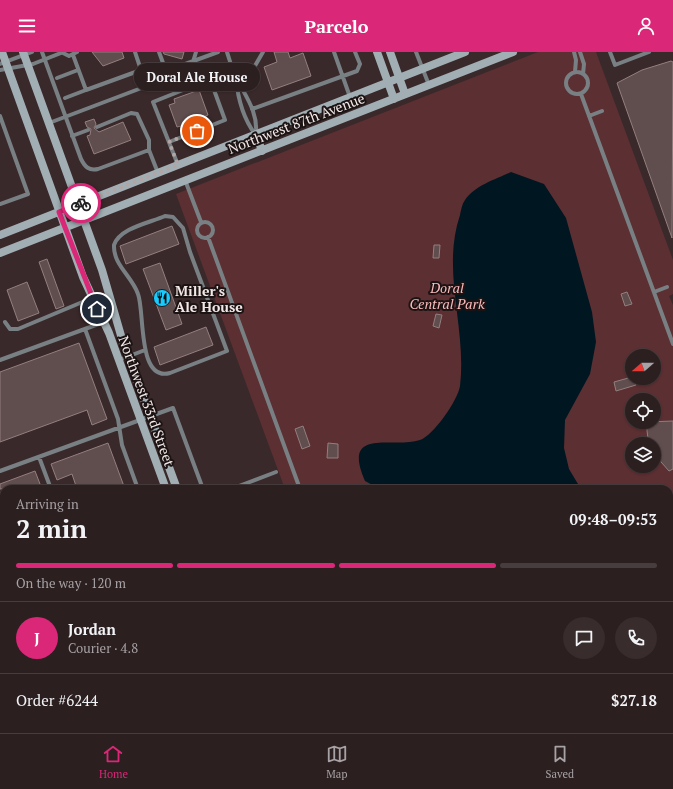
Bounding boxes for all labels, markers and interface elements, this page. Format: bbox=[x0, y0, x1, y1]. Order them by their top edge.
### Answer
text: Parcelo bbox=[305, 14, 368, 38]
icon: menu bbox=[16, 15, 38, 37]
icon: person bbox=[635, 15, 657, 37]
callout: Doral Ale House bbox=[134, 63, 260, 91]
text: Doral Ale House bbox=[147, 68, 247, 86]
street label: Northwest 87th Avenue bbox=[225, 88, 367, 158]
pin bbox=[180, 114, 214, 148]
icon: bag bbox=[186, 120, 208, 142]
courier bbox=[61, 183, 101, 223]
icon: bike bbox=[70, 192, 92, 214]
park label: Doral Central Park bbox=[409, 278, 485, 313]
place label: Miller's Ale House bbox=[175, 281, 243, 316]
restaurant icon: Miller's Ale House bbox=[152, 288, 172, 308]
pin bbox=[80, 292, 114, 326]
icon: home bbox=[86, 298, 108, 320]
street label: Northwest 33rd Street bbox=[115, 333, 180, 470]
north arrow bbox=[625, 349, 661, 385]
map controls bbox=[625, 349, 661, 473]
button: locate bbox=[625, 393, 661, 429]
button: layers bbox=[625, 437, 661, 473]
text: Arriving in bbox=[16, 495, 79, 513]
text: 09:48–09:53 bbox=[570, 509, 657, 529]
text: 2 min bbox=[16, 511, 87, 545]
text: On the way · 120 m bbox=[16, 574, 126, 592]
button: chat bbox=[563, 617, 605, 659]
button: phone bbox=[615, 617, 657, 659]
text: Jordan bbox=[68, 619, 116, 639]
text: J bbox=[34, 628, 40, 648]
text: Courier · 4.8 bbox=[68, 639, 138, 657]
text: Order #6244 bbox=[16, 690, 98, 710]
text: $27.18 bbox=[611, 690, 657, 710]
tab: Home bbox=[99, 743, 128, 781]
tab: Map bbox=[326, 743, 348, 781]
tab: Saved bbox=[546, 743, 574, 781]

